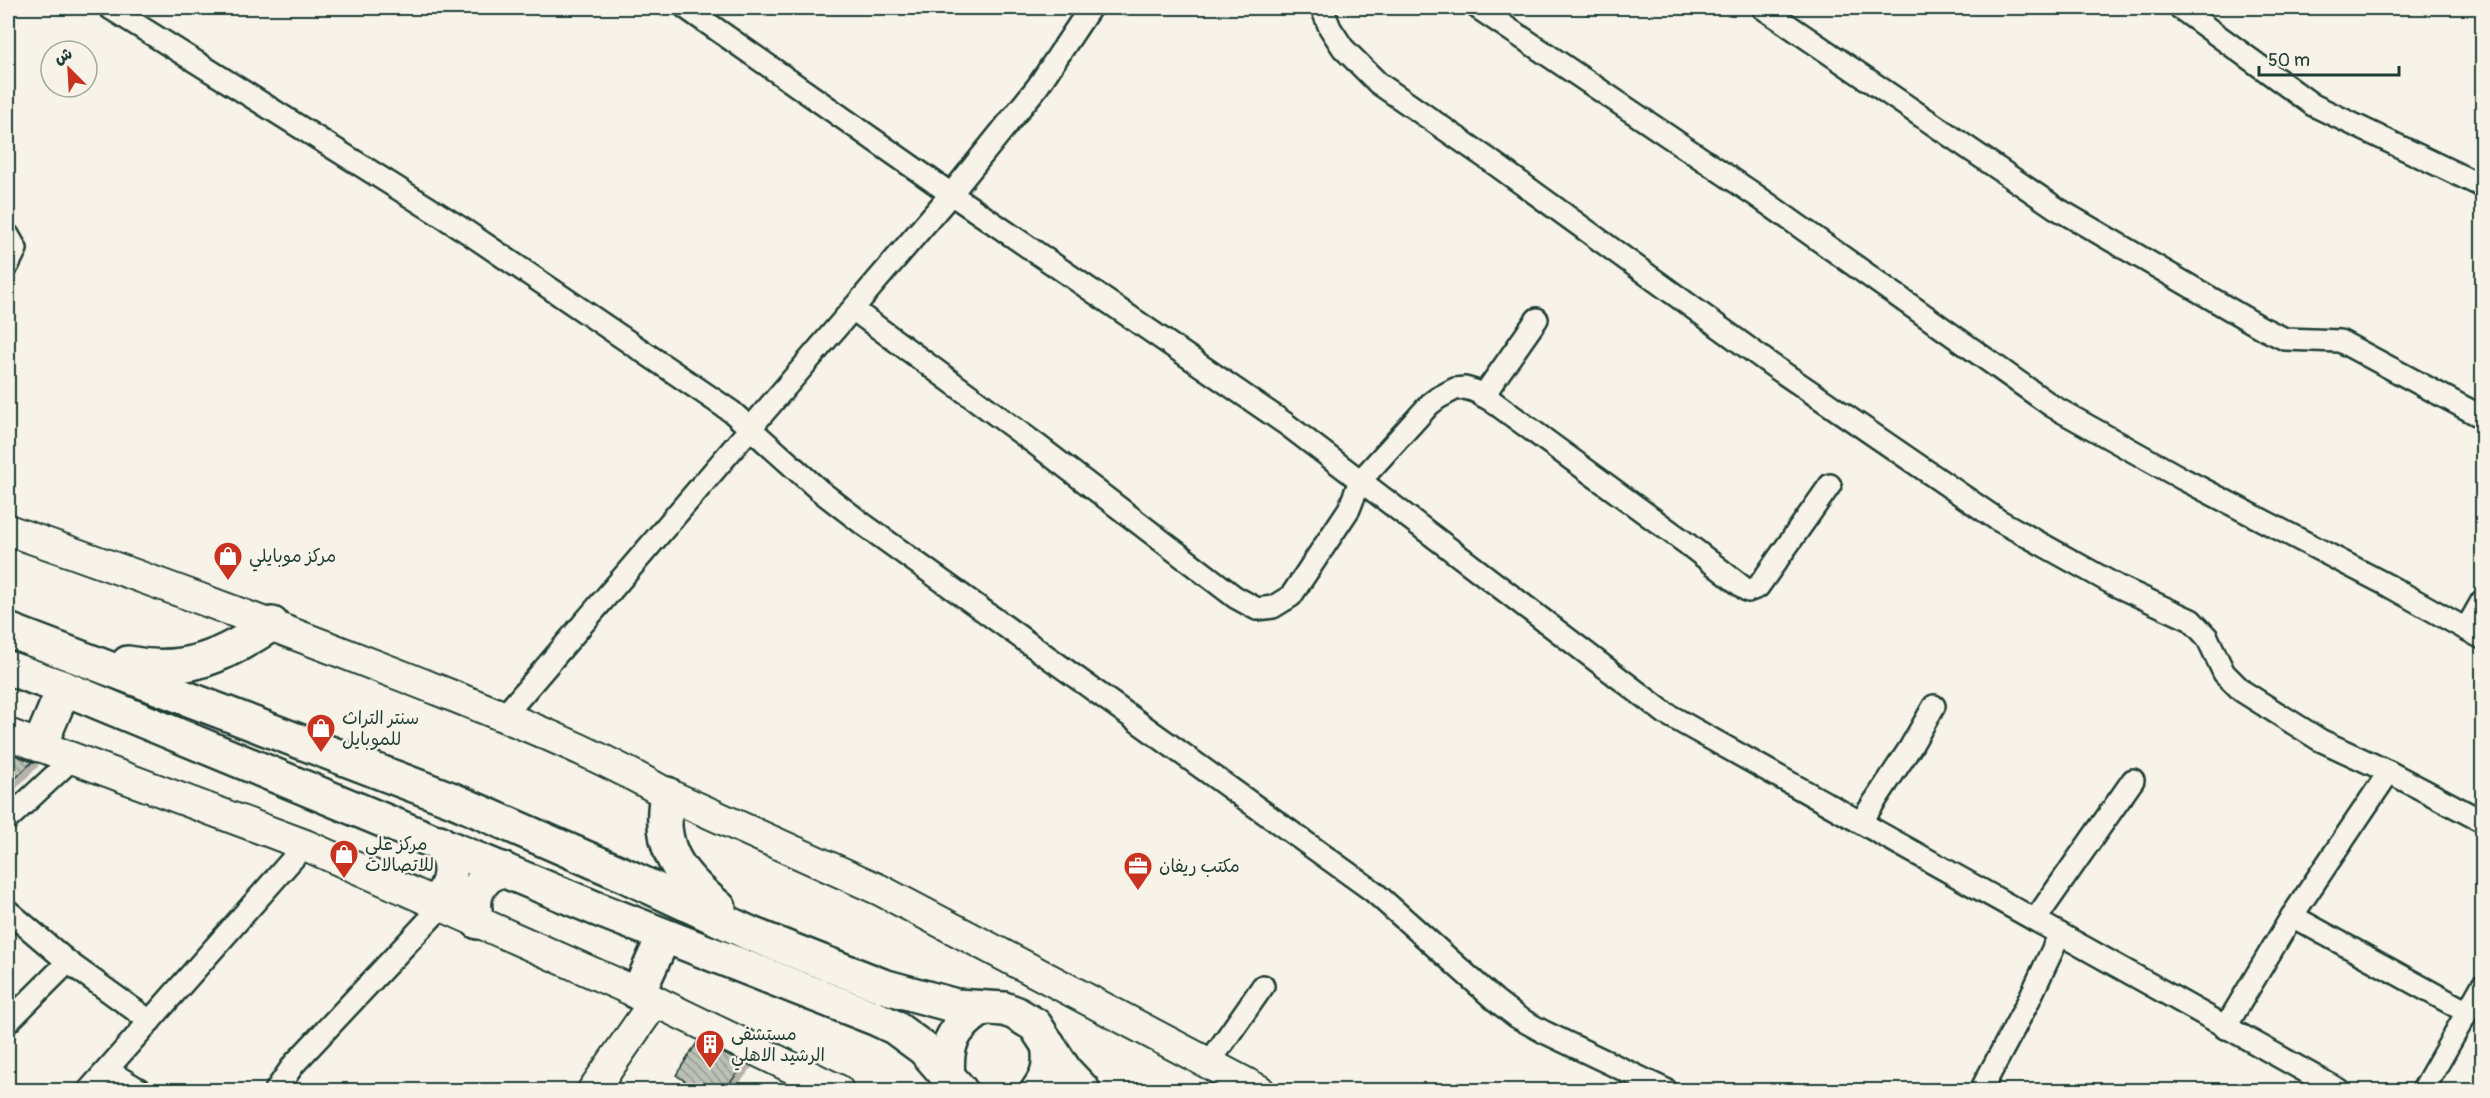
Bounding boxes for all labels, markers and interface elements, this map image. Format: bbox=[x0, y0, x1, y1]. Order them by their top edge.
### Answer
north arrow bbox=[39, 39, 99, 99]
scale bar bbox=[2259, 39, 2398, 77]
text: ش bbox=[51, 43, 75, 69]
text: 50 m bbox=[2268, 49, 2310, 72]
shop icon: مركز موبايلي bbox=[212, 540, 244, 582]
place label: مركز موبايلي bbox=[249, 545, 336, 572]
place label: سنتر التراث للموبايل bbox=[342, 707, 419, 751]
shop icon: سنتر التراث للموبايل bbox=[305, 712, 337, 754]
place label: مركز علي للاتصالات bbox=[365, 833, 434, 877]
shop icon: مركز علي للاتصالات bbox=[328, 838, 360, 880]
office icon: مكتب ريفان bbox=[1122, 850, 1154, 892]
place label: مكتب ريفان bbox=[1159, 855, 1240, 878]
place label: مستشفى الرشيد الاهلي bbox=[731, 1023, 825, 1071]
building icon: مستشفى الرشيد الاهلي bbox=[694, 1028, 726, 1070]

